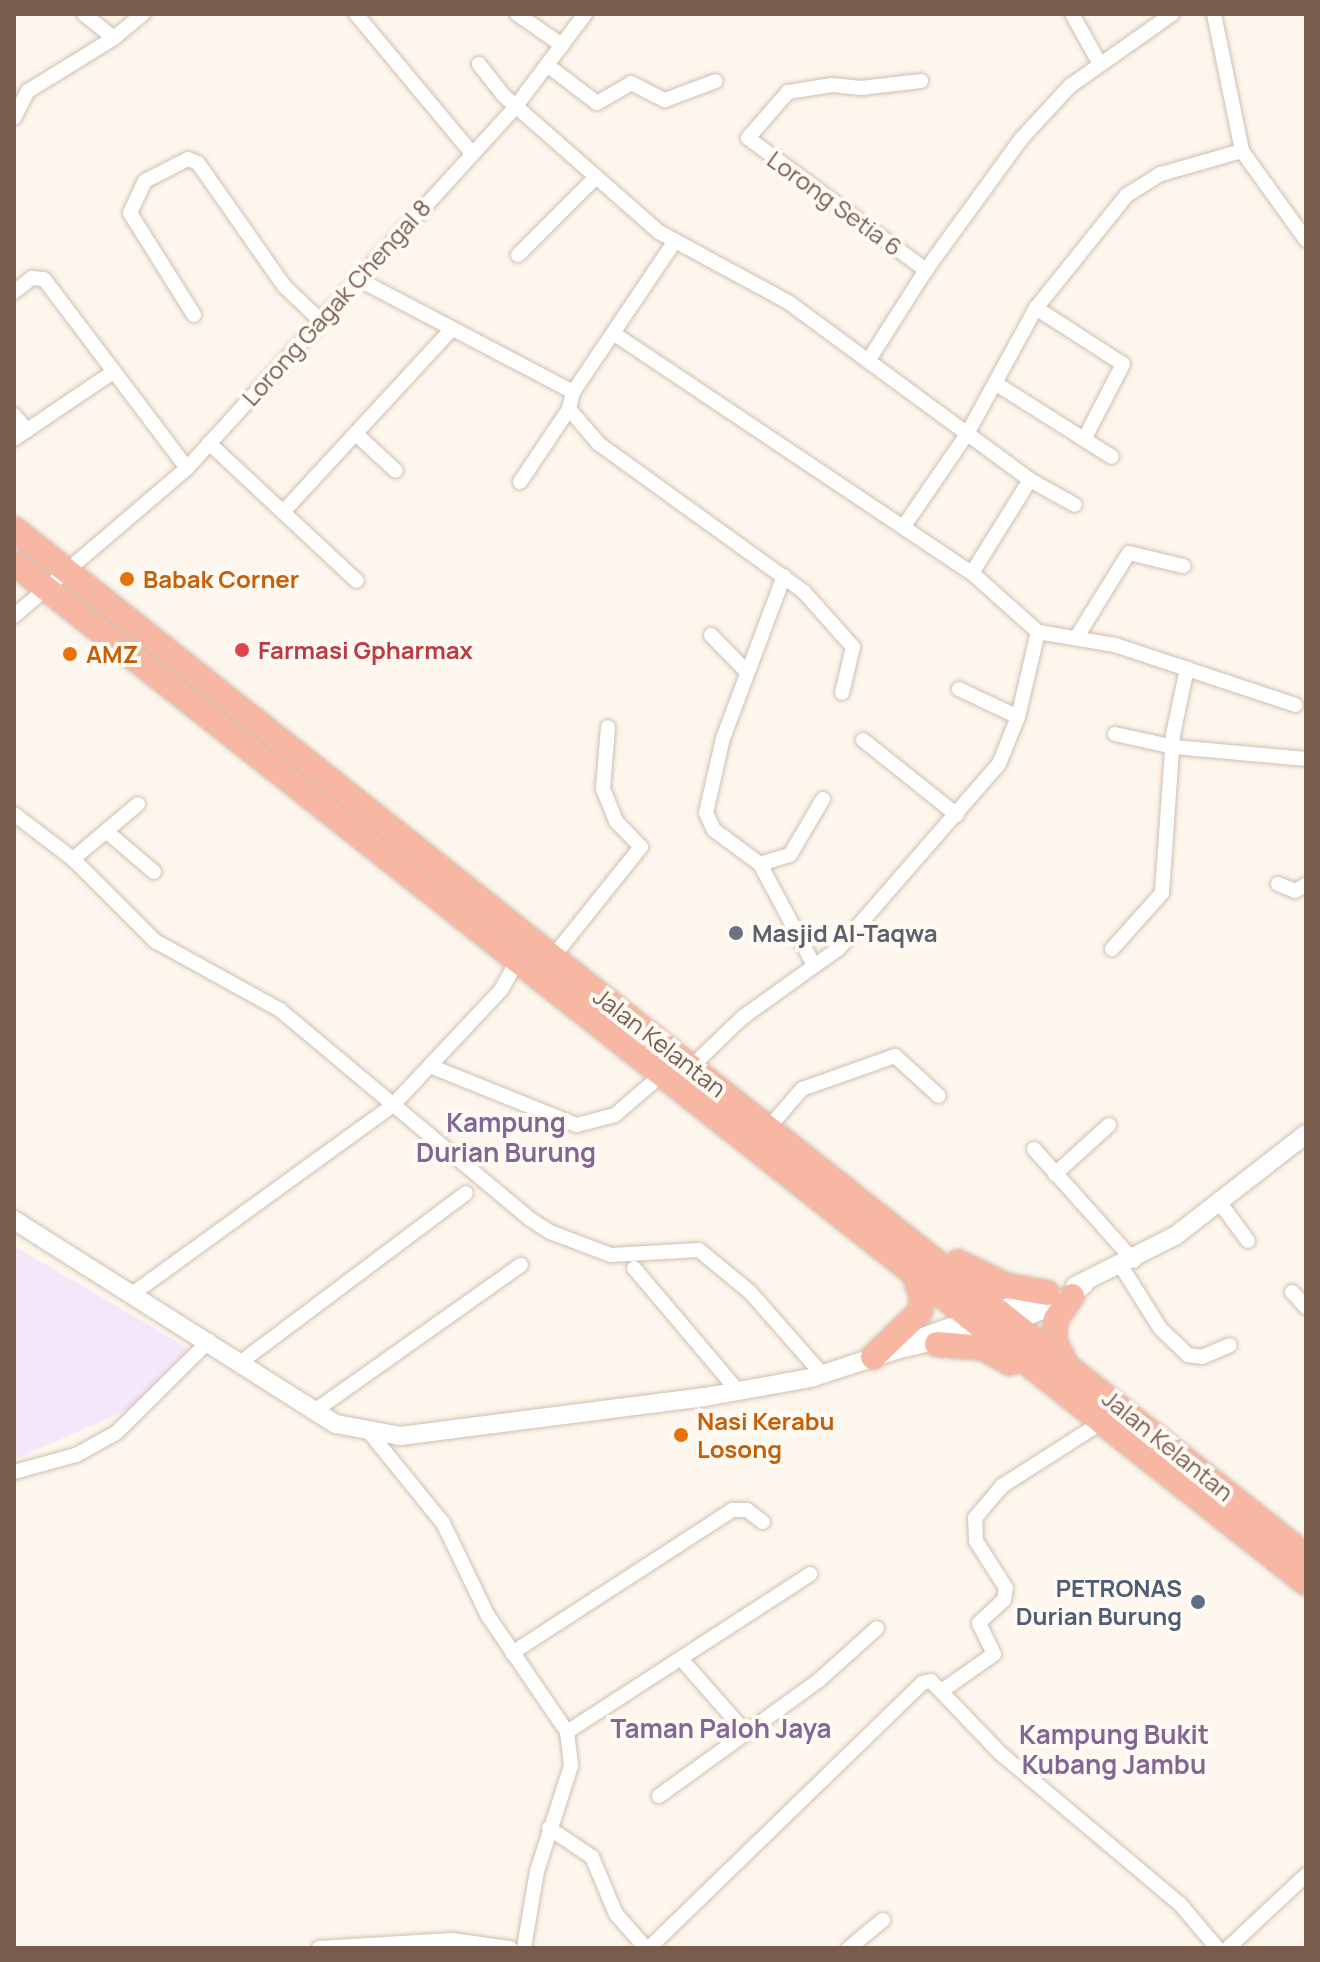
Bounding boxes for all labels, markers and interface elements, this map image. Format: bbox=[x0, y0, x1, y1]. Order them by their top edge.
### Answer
street label: Lorong Setia 6 bbox=[762, 145, 908, 261]
street label: Lorong Gagak Chengal 8 bbox=[236, 193, 436, 411]
place label: Babak Corner bbox=[143, 565, 299, 593]
marker: Babak Corner bbox=[118, 570, 136, 588]
place label: Farmasi Gpharmax bbox=[258, 636, 473, 664]
place label: AMZ bbox=[86, 640, 139, 668]
marker: Farmasi Gpharmax bbox=[233, 641, 251, 659]
marker: AMZ bbox=[61, 645, 79, 663]
place label: Masjid Al-Taqwa bbox=[752, 919, 937, 947]
marker: Masjid Al-Taqwa bbox=[727, 924, 745, 942]
street label: Jalan Kelantan bbox=[588, 981, 732, 1103]
district label: Kampung Durian Burung bbox=[416, 1107, 596, 1168]
street label: Jalan Kelantan bbox=[1097, 1383, 1239, 1507]
place label: Nasi Kerabu Losong bbox=[697, 1407, 834, 1463]
marker: Nasi Kerabu Losong bbox=[672, 1426, 690, 1444]
place label: PETRONAS Durian Burung bbox=[1016, 1574, 1182, 1630]
marker: PETRONAS Durian Burung bbox=[1189, 1593, 1207, 1611]
district label: Taman Paloh Jaya bbox=[610, 1713, 832, 1745]
district label: Kampung Bukit Kubang Jambu bbox=[1019, 1719, 1209, 1780]

